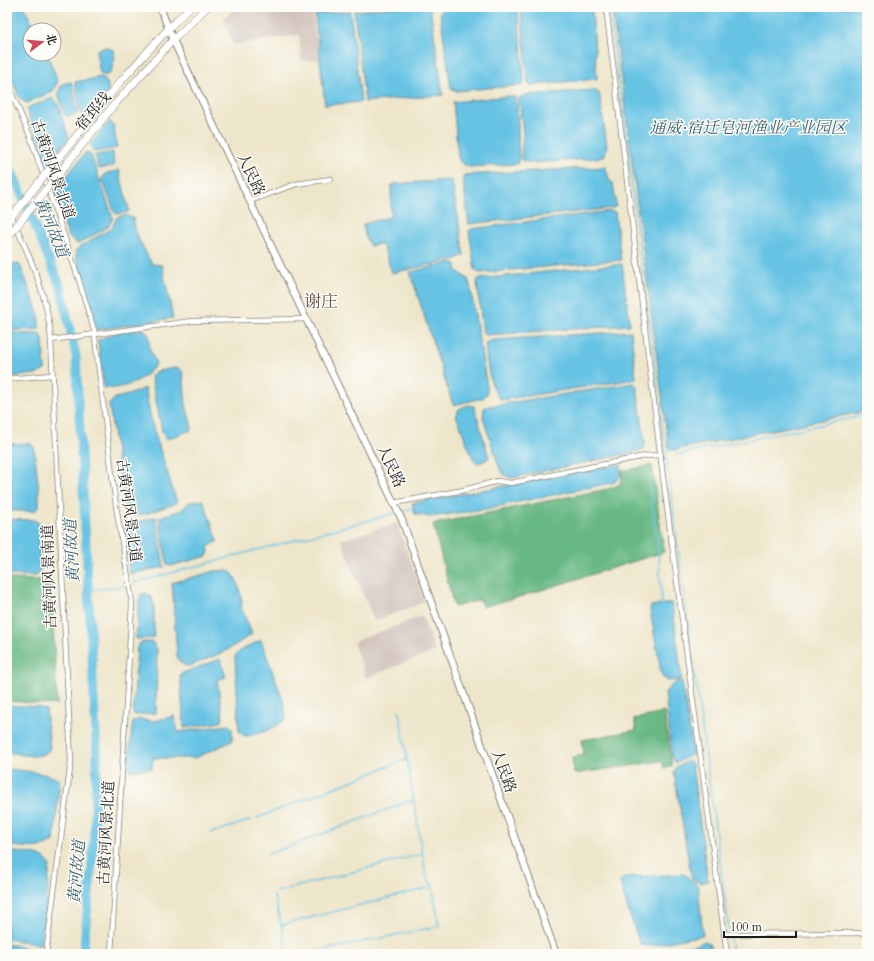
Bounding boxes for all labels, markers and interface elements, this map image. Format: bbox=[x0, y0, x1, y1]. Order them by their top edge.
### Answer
north arrow bbox=[22, 22, 62, 62]
text: 北 bbox=[42, 32, 60, 47]
street label: 宿邳线 bbox=[71, 87, 115, 135]
street label: 古黄河风景北道 bbox=[26, 116, 80, 222]
water label: 通威·宿迁皂河渔业产业园区 bbox=[649, 117, 849, 139]
street label: 人民路 bbox=[232, 149, 270, 199]
water label: 黄河故道 bbox=[28, 194, 74, 263]
district label: 谢庄 bbox=[304, 290, 338, 313]
street label: 人民路 bbox=[372, 441, 410, 491]
street label: 古黄河风景北道 bbox=[112, 457, 146, 563]
water label: 黄河故道 bbox=[59, 516, 85, 583]
street label: 古黄河风景南道 bbox=[37, 524, 61, 630]
street label: 人民路 bbox=[487, 746, 521, 796]
street label: 古黄河风景北道 bbox=[93, 780, 119, 886]
water label: 黄河故道 bbox=[63, 837, 91, 905]
scale bar bbox=[724, 913, 796, 939]
text: 100 m bbox=[730, 919, 763, 935]

